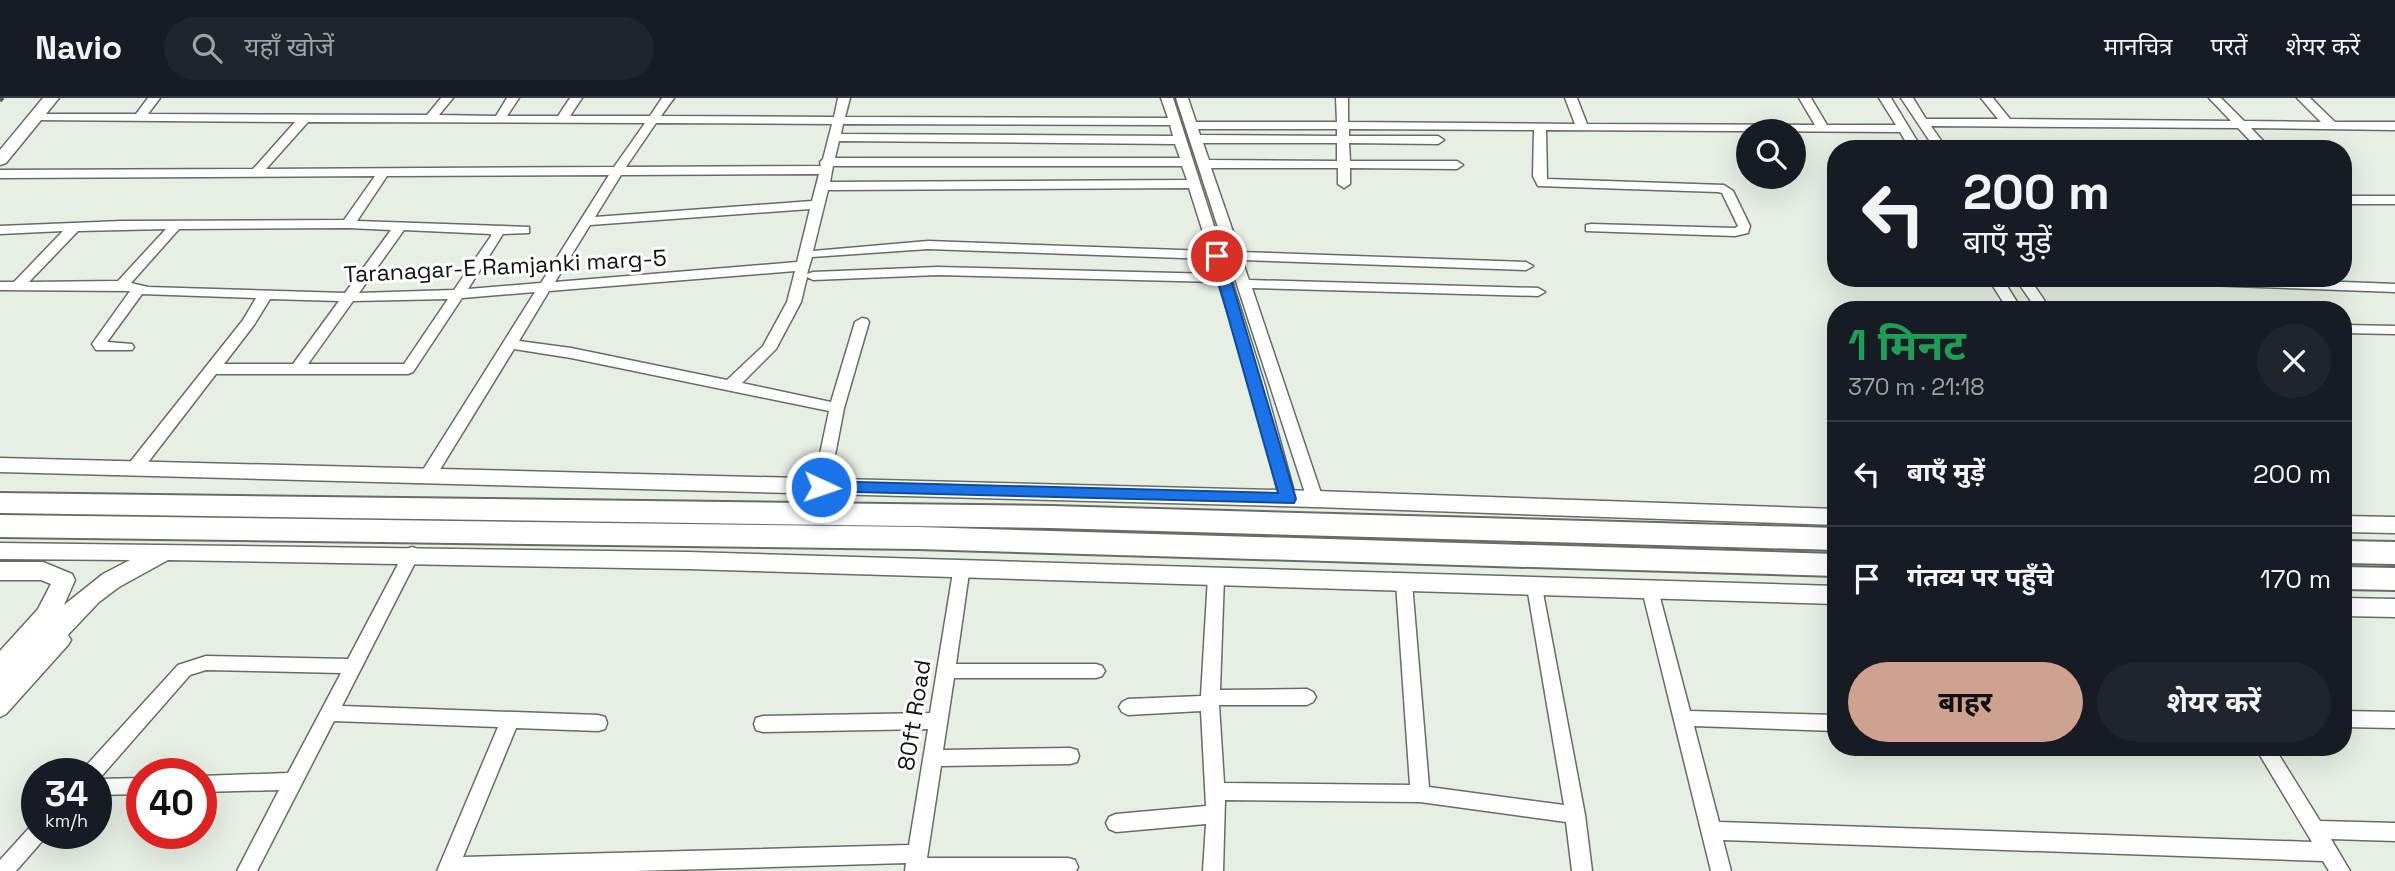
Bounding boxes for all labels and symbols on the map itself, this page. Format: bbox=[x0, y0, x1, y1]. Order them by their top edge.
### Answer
pin bbox=[1187, 226, 1247, 286]
street label: Taranagar-E Ramjanki marg-5 bbox=[343, 243, 667, 289]
position arrow bbox=[784, 450, 858, 524]
street label: 80ft Road bbox=[890, 657, 938, 773]
speed limit sign: 40 bbox=[126, 758, 217, 849]

